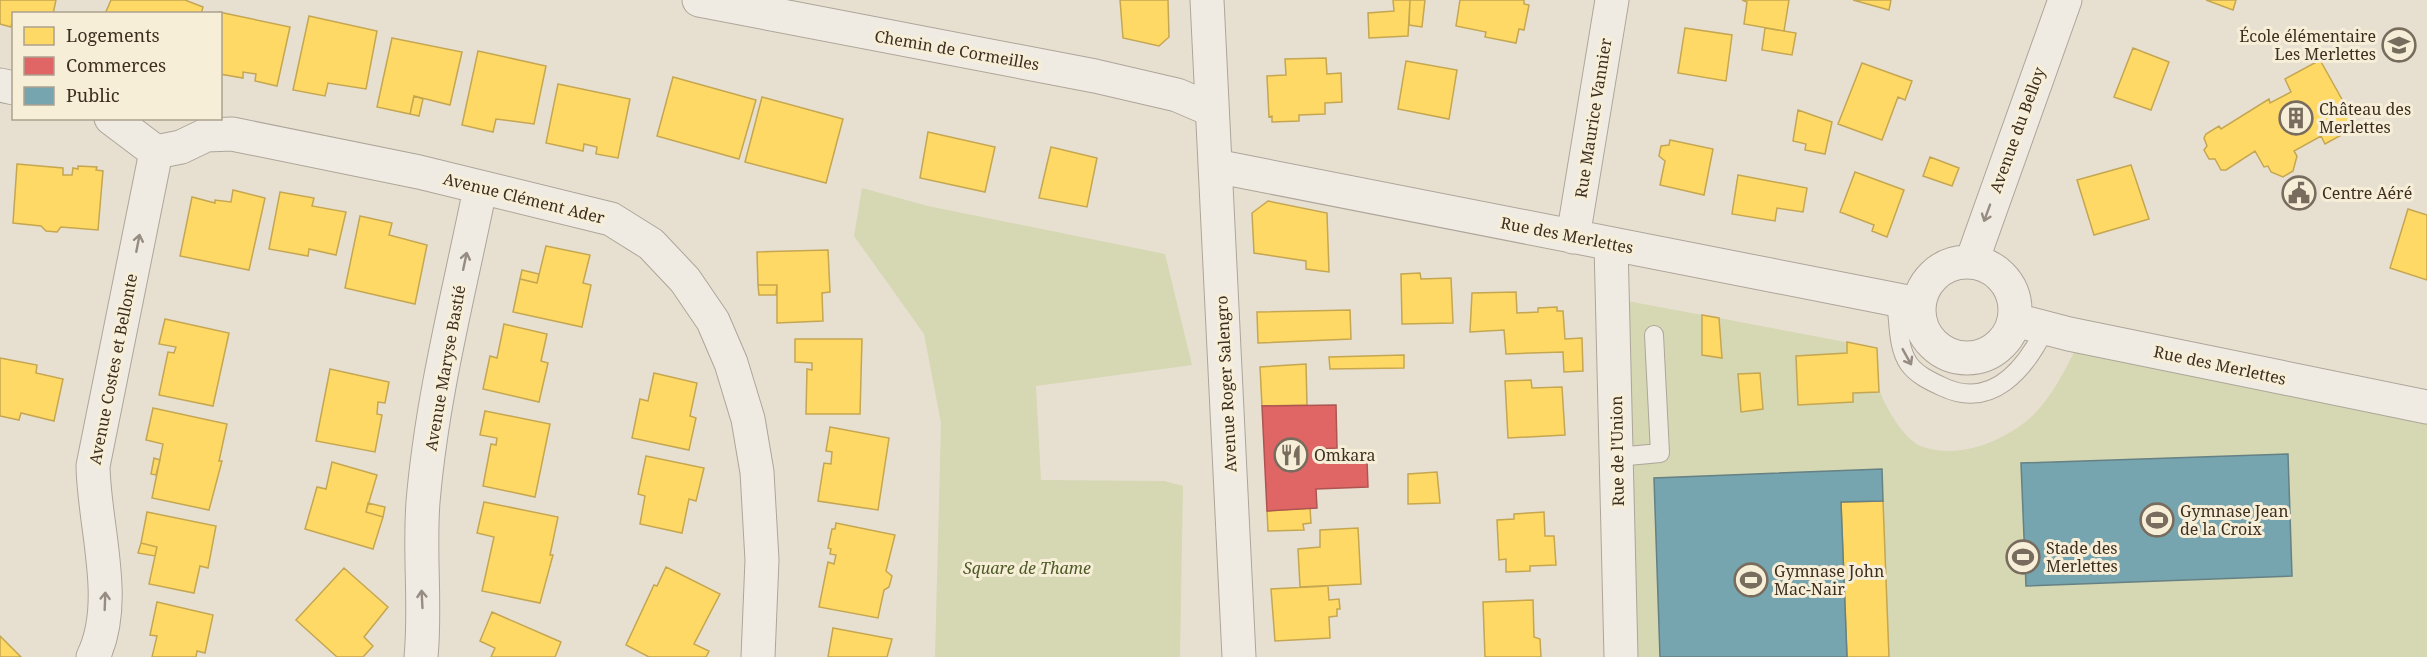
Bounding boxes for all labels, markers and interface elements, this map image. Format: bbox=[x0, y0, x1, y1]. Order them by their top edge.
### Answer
legend bbox=[12, 12, 222, 120]
text: Logements bbox=[66, 23, 160, 47]
street label: Chemin de Cormeilles bbox=[873, 25, 1041, 75]
place label: École élémentaire Les Merlettes bbox=[2239, 25, 2376, 65]
school or university icon: École élémentaire Les Merlettes bbox=[2381, 27, 2417, 63]
street label: Rue Maurice Vannier bbox=[1570, 36, 1617, 199]
text: Commerces bbox=[66, 53, 166, 77]
street label: Avenue du Belloy bbox=[1984, 63, 2050, 196]
text: Public bbox=[66, 83, 120, 107]
place label: Château des Merlettes bbox=[2319, 98, 2411, 138]
building icon: Château des Merlettes bbox=[2278, 100, 2314, 136]
street label: Avenue Clément Ader bbox=[441, 167, 607, 229]
public building icon: Centre Aéré bbox=[2281, 175, 2317, 211]
place label: Centre Aéré bbox=[2322, 182, 2412, 204]
one-way arrow bbox=[1981, 203, 1992, 221]
street label: Rue des Merlettes bbox=[1499, 211, 1635, 259]
one-way arrow bbox=[133, 234, 144, 253]
one-way arrow bbox=[460, 251, 471, 271]
street label: Avenue Costes et Bellonte bbox=[84, 272, 142, 466]
street label: Avenue Maryse Bastié bbox=[420, 283, 470, 453]
street label: Avenue Roger Salengro bbox=[1210, 295, 1242, 473]
street label: Rue des Merlettes bbox=[2152, 340, 2288, 390]
one-way arrow bbox=[1902, 348, 1913, 366]
street label: Rue de l'Union bbox=[1605, 395, 1629, 507]
restaurant icon: Omkara bbox=[1273, 437, 1309, 473]
place label: Omkara bbox=[1314, 444, 1376, 466]
place label: Gymnase Jean de la Croix bbox=[2180, 500, 2288, 540]
sports icon: Gymnase Jean de la Croix bbox=[2139, 502, 2175, 538]
place label: Stade des Merlettes bbox=[2046, 537, 2118, 577]
sports icon: Stade des Merlettes bbox=[2005, 539, 2041, 575]
park label: Square de Thame bbox=[963, 557, 1091, 579]
place label: Gymnase John Mac-Nair bbox=[1774, 560, 1884, 600]
sports icon: Gymnase John Mac-Nair bbox=[1733, 562, 1769, 598]
one-way arrow bbox=[416, 589, 427, 609]
one-way arrow bbox=[99, 591, 111, 611]

